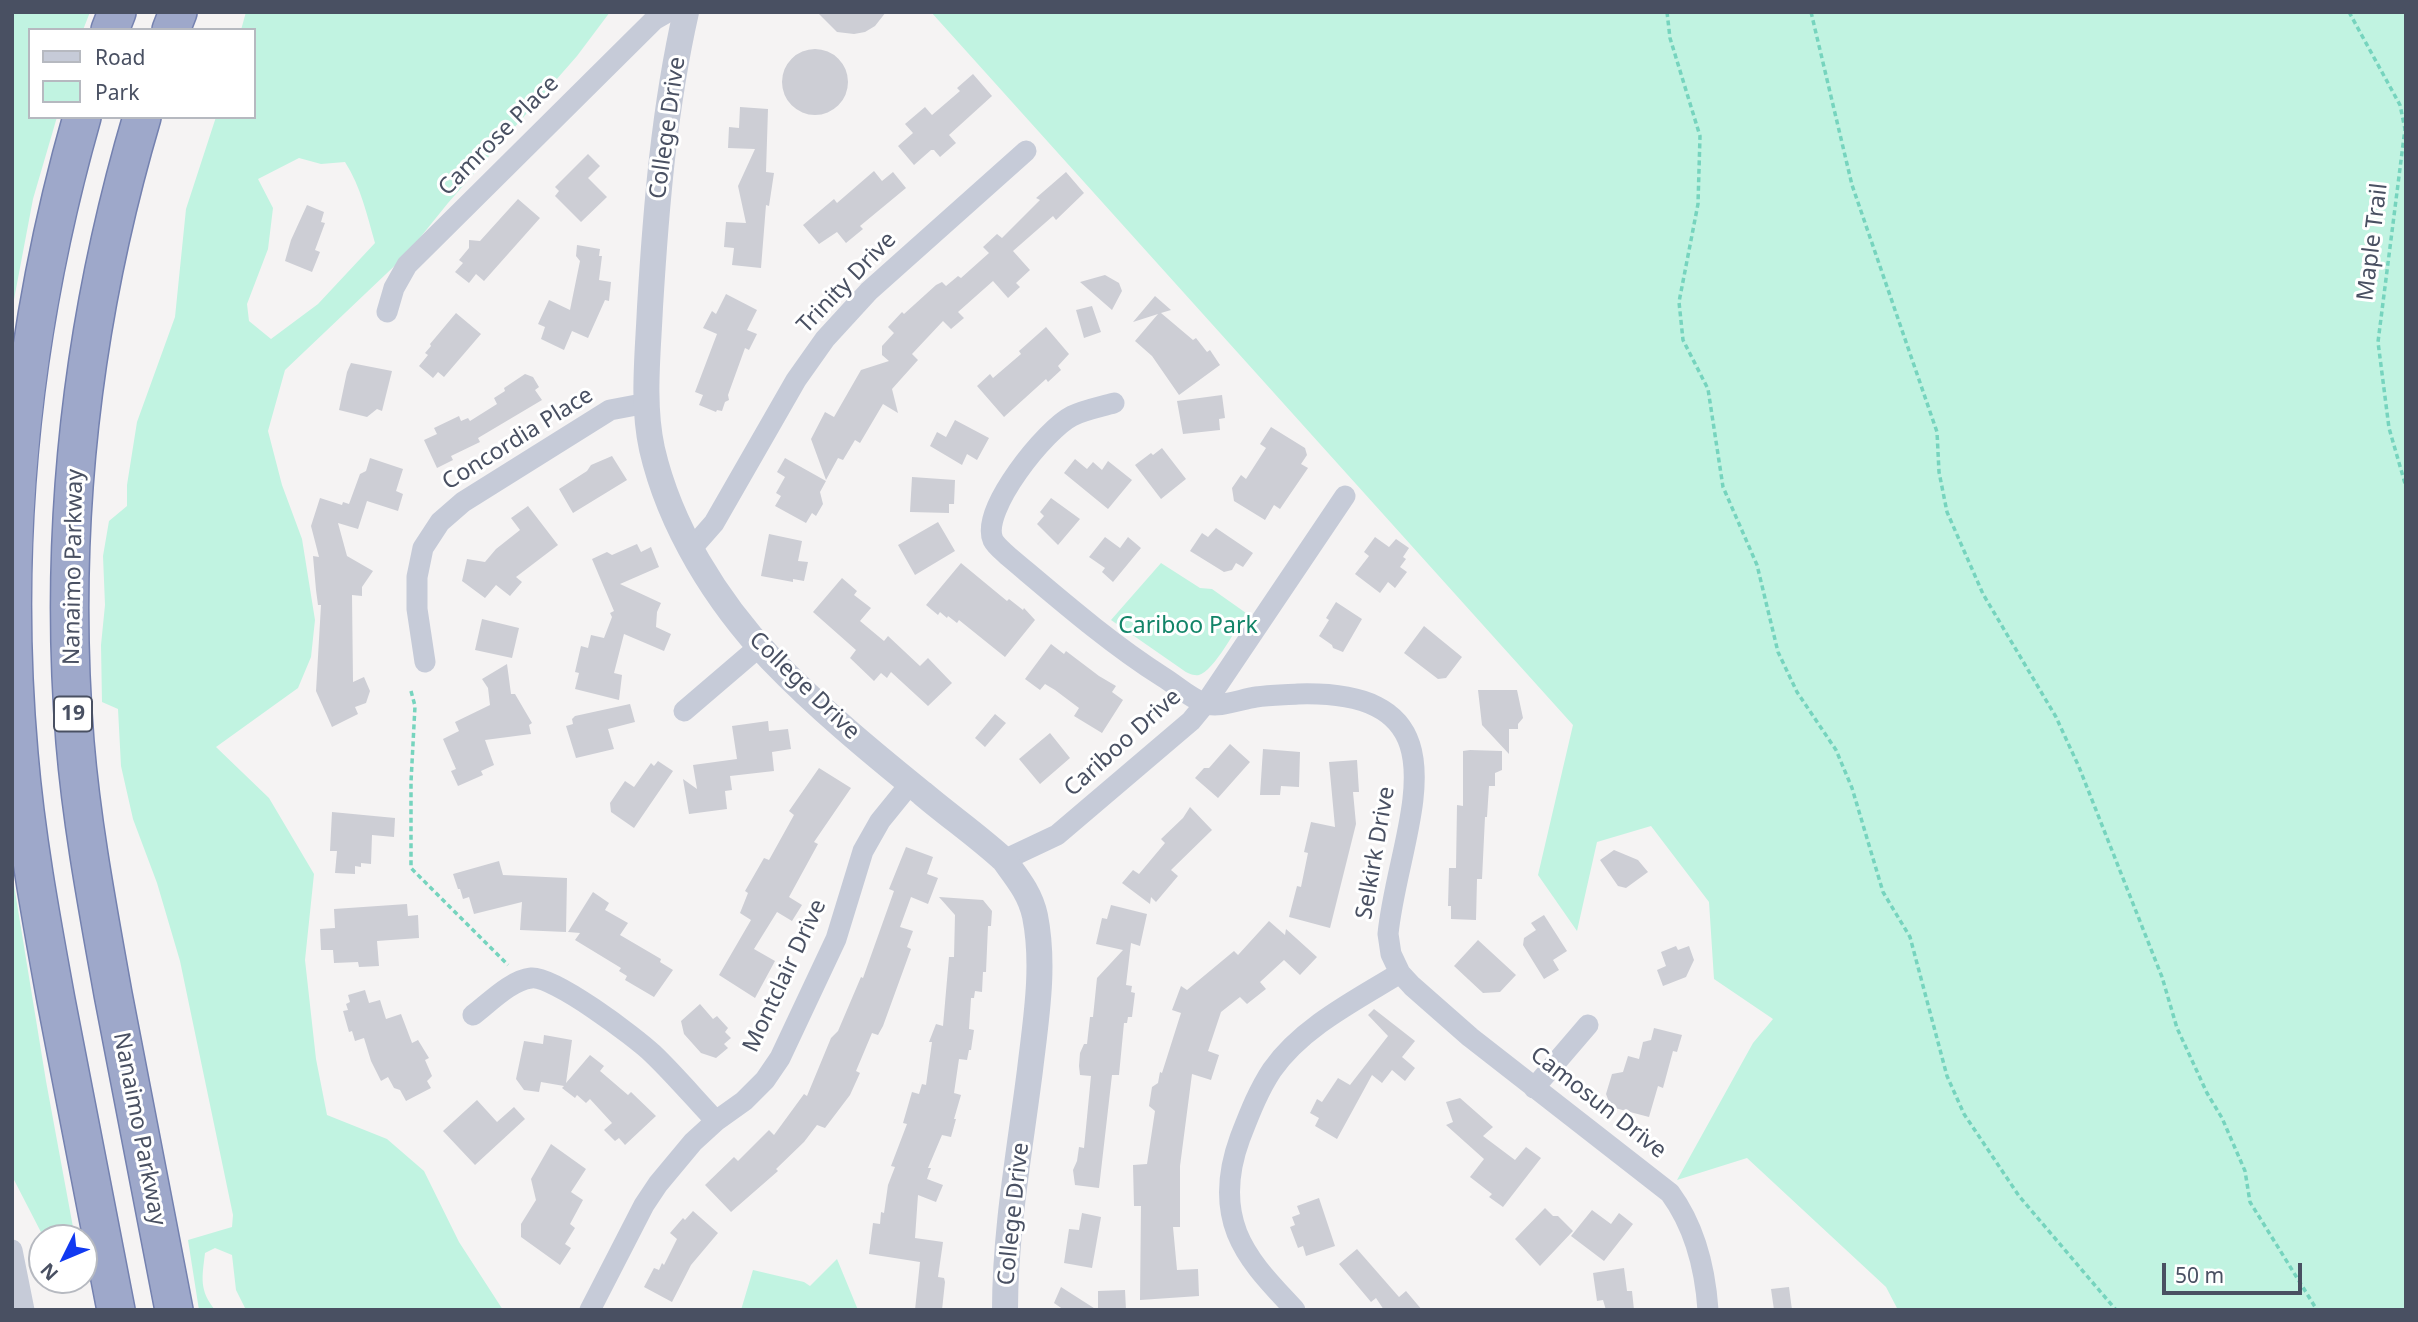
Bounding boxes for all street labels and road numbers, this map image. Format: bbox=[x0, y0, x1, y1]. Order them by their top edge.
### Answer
street label: College Drive bbox=[644, 55, 692, 201]
street label: Camrose Place bbox=[433, 70, 565, 202]
street label: Maple Trail bbox=[2352, 182, 2394, 302]
street label: Trinity Drive bbox=[792, 227, 902, 339]
street label: Concordia Place bbox=[438, 382, 598, 496]
street label: Nanaimo Parkway bbox=[58, 469, 90, 665]
street label: College Drive bbox=[743, 626, 865, 746]
street label: Cariboo Drive bbox=[1059, 683, 1187, 803]
road number: 19 bbox=[54, 696, 92, 732]
street label: Selkirk Drive bbox=[1351, 784, 1401, 922]
street label: Montclair Drive bbox=[738, 895, 832, 1057]
street label: Nanaimo Parkway bbox=[107, 1030, 171, 1228]
street label: Camosun Drive bbox=[1524, 1041, 1672, 1165]
street label: College Drive bbox=[993, 1141, 1035, 1287]

